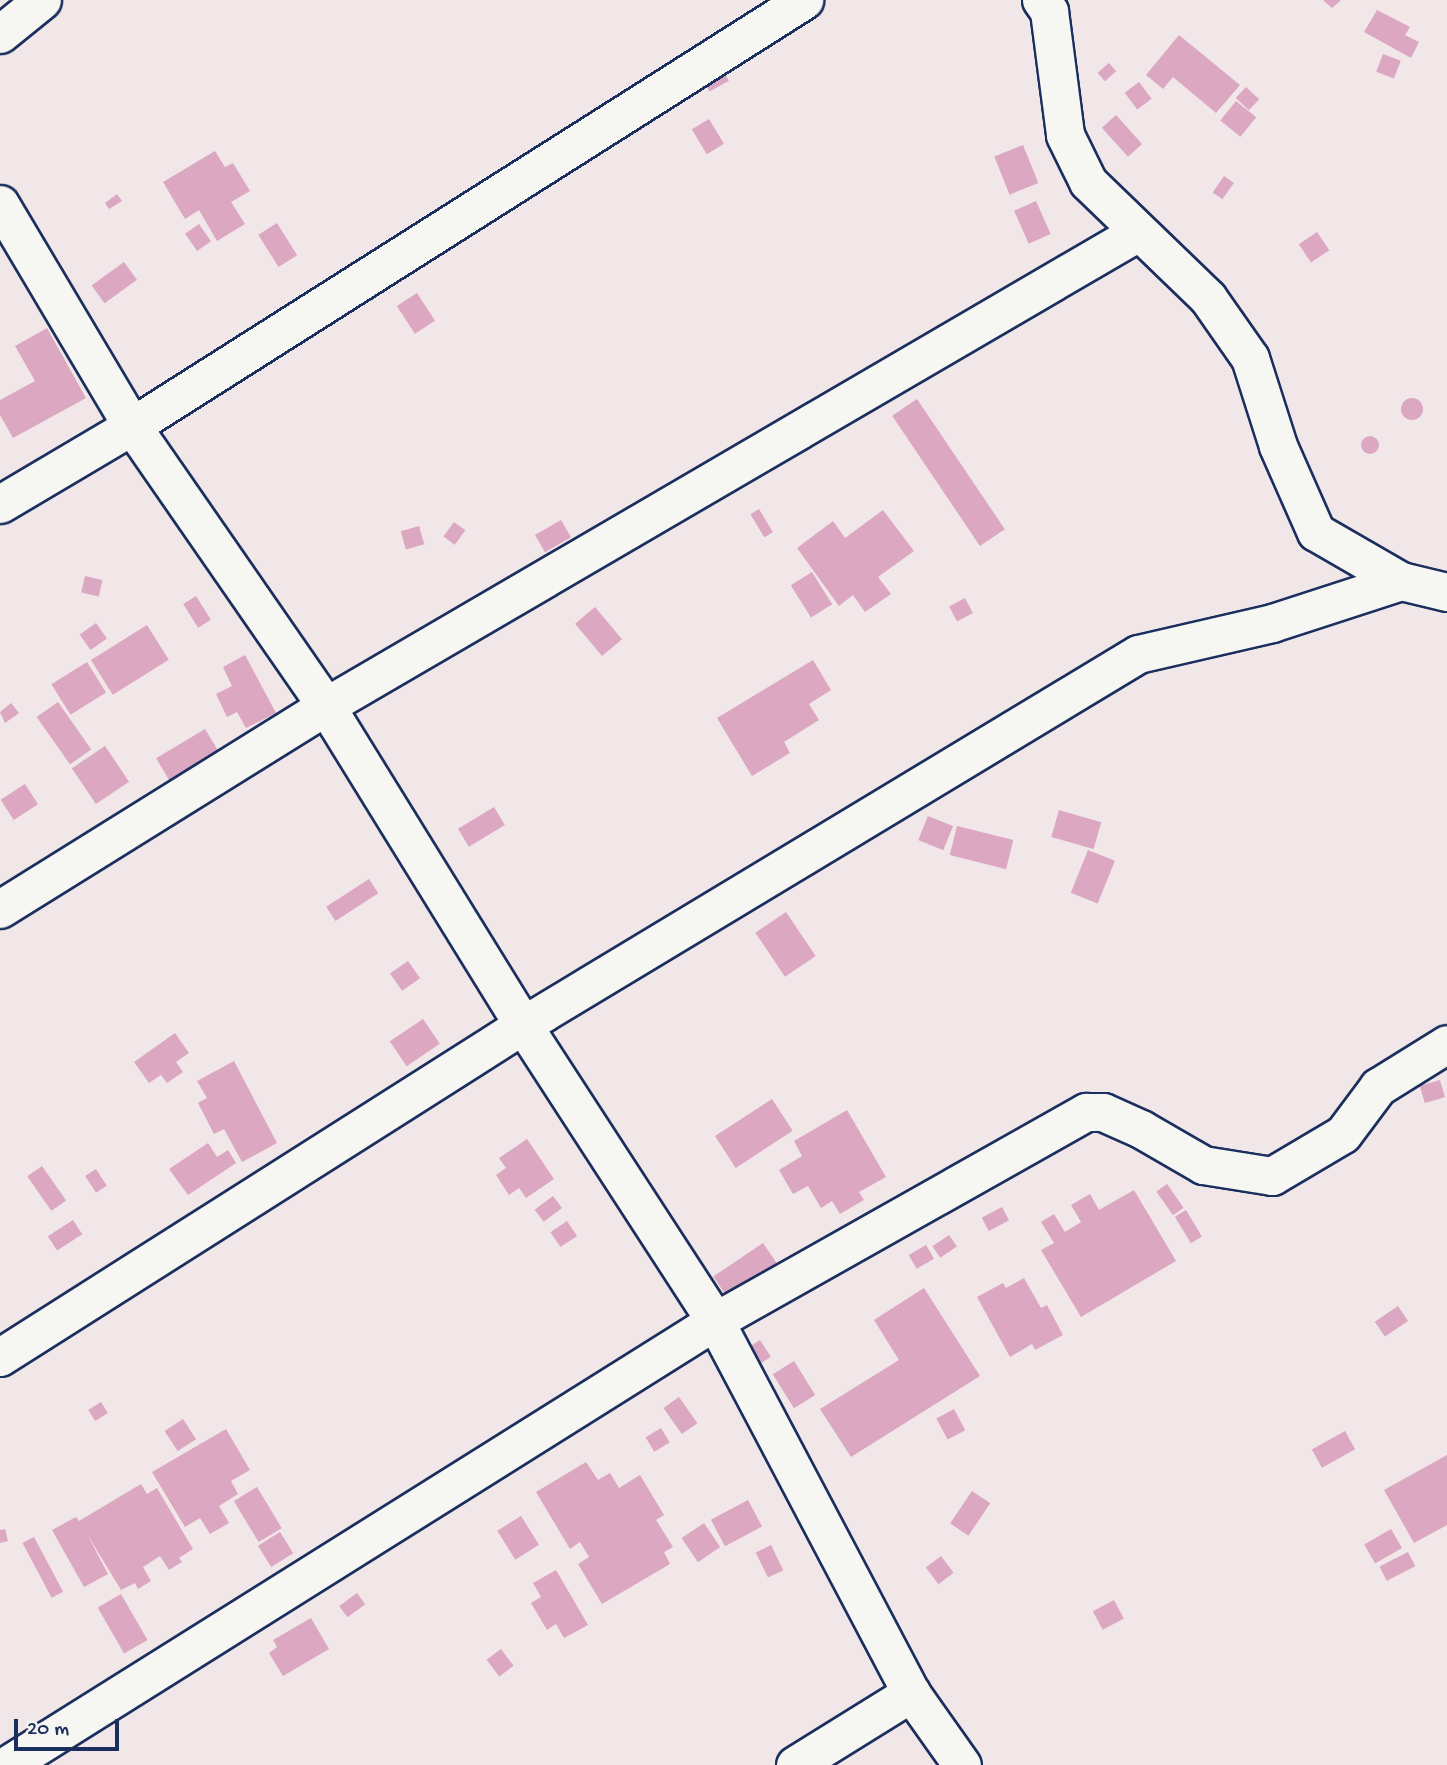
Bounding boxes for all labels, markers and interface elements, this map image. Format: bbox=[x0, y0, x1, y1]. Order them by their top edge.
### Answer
scale bar bbox=[18, 1706, 122, 1750]
text: 20 m bbox=[27, 1718, 69, 1743]

